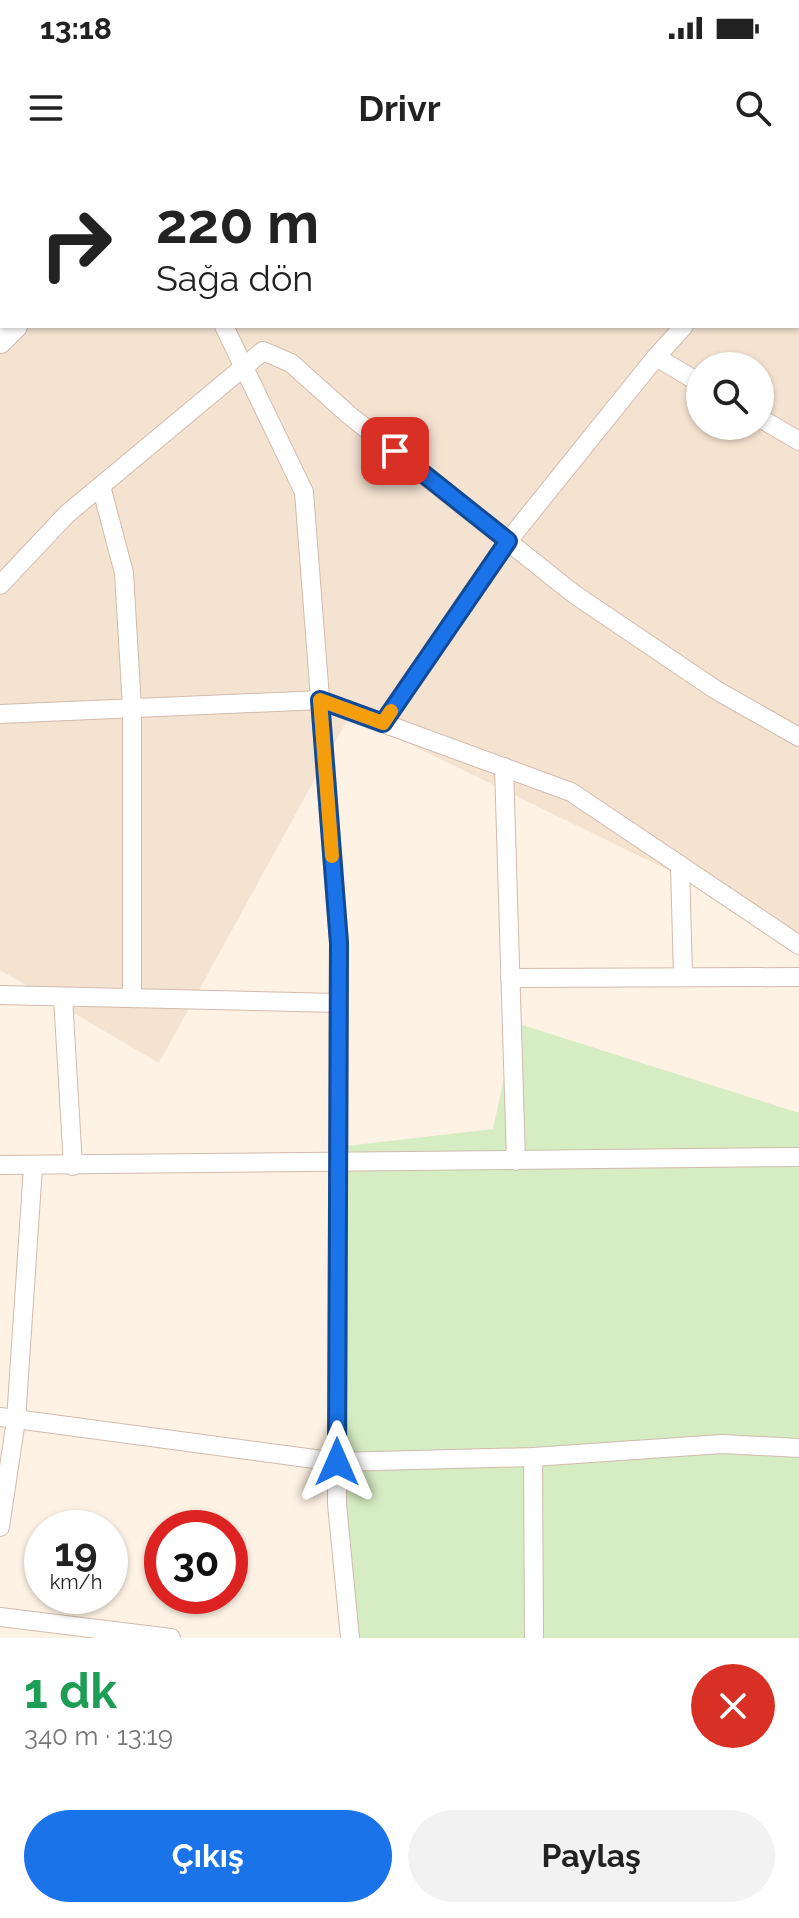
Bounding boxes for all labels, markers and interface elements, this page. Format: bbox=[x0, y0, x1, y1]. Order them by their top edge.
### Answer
text: 13:18 bbox=[40, 11, 112, 46]
icon: menu bbox=[24, 86, 68, 130]
icon: search bbox=[731, 86, 775, 130]
text: Drivr bbox=[358, 87, 441, 129]
text: 220 m bbox=[156, 190, 319, 256]
icon: right bbox=[24, 192, 128, 296]
text: Sağa dön bbox=[156, 257, 313, 299]
map controls bbox=[686, 352, 774, 440]
button: search bbox=[686, 352, 774, 440]
pin bbox=[361, 417, 429, 485]
icon: arrive bbox=[373, 429, 417, 473]
position arrow bbox=[295, 1420, 379, 1504]
speed limit sign: 30 bbox=[144, 1510, 248, 1614]
text: 19 bbox=[54, 1528, 98, 1575]
text: km/h bbox=[50, 1570, 102, 1594]
text: 1 dk bbox=[24, 1663, 117, 1719]
button: close bbox=[691, 1664, 775, 1748]
text: 340 m · 13:19 bbox=[24, 1721, 173, 1751]
button: Çıkış bbox=[24, 1810, 392, 1902]
button: Paylaş bbox=[408, 1810, 775, 1902]

